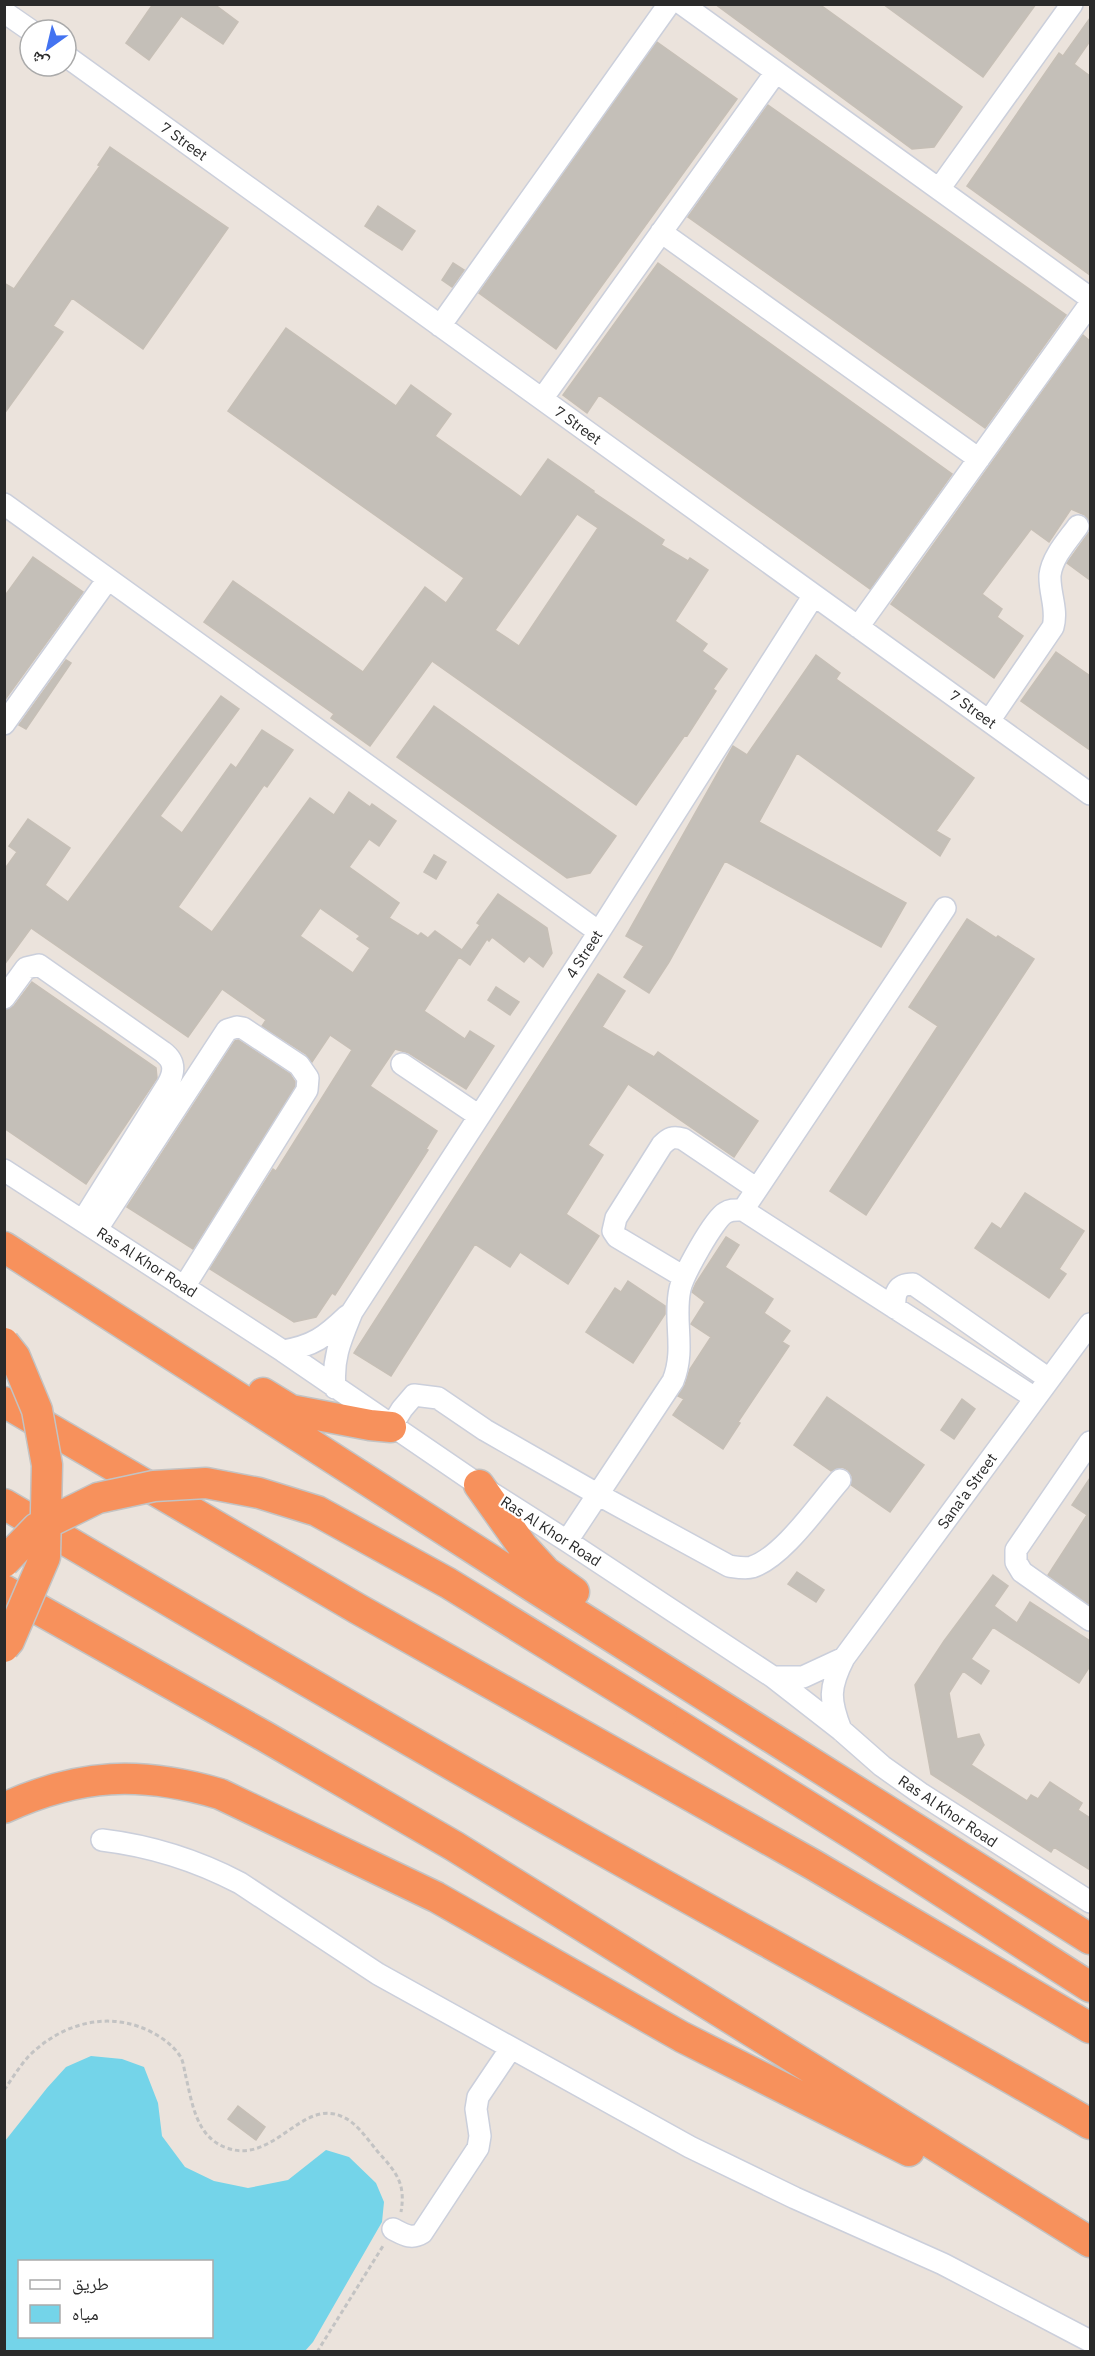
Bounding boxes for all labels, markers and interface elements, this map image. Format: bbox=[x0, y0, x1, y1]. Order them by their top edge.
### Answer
north arrow bbox=[18, 18, 78, 78]
text: ش bbox=[27, 47, 52, 73]
street label: 7 Street bbox=[157, 118, 211, 164]
street label: 7 Street bbox=[551, 402, 605, 448]
street label: 7 Street bbox=[946, 686, 1000, 732]
street label: 4 Street bbox=[561, 926, 607, 982]
street label: Ras Al Khor Road bbox=[93, 1223, 201, 1301]
street label: Sana'a Street bbox=[933, 1449, 1001, 1533]
street label: Ras Al Khor Road bbox=[497, 1492, 605, 1570]
street label: Ras Al Khor Road bbox=[895, 1771, 1001, 1851]
legend bbox=[18, 2260, 213, 2338]
text: طريق bbox=[72, 2272, 109, 2295]
text: مياه bbox=[72, 2302, 99, 2325]

